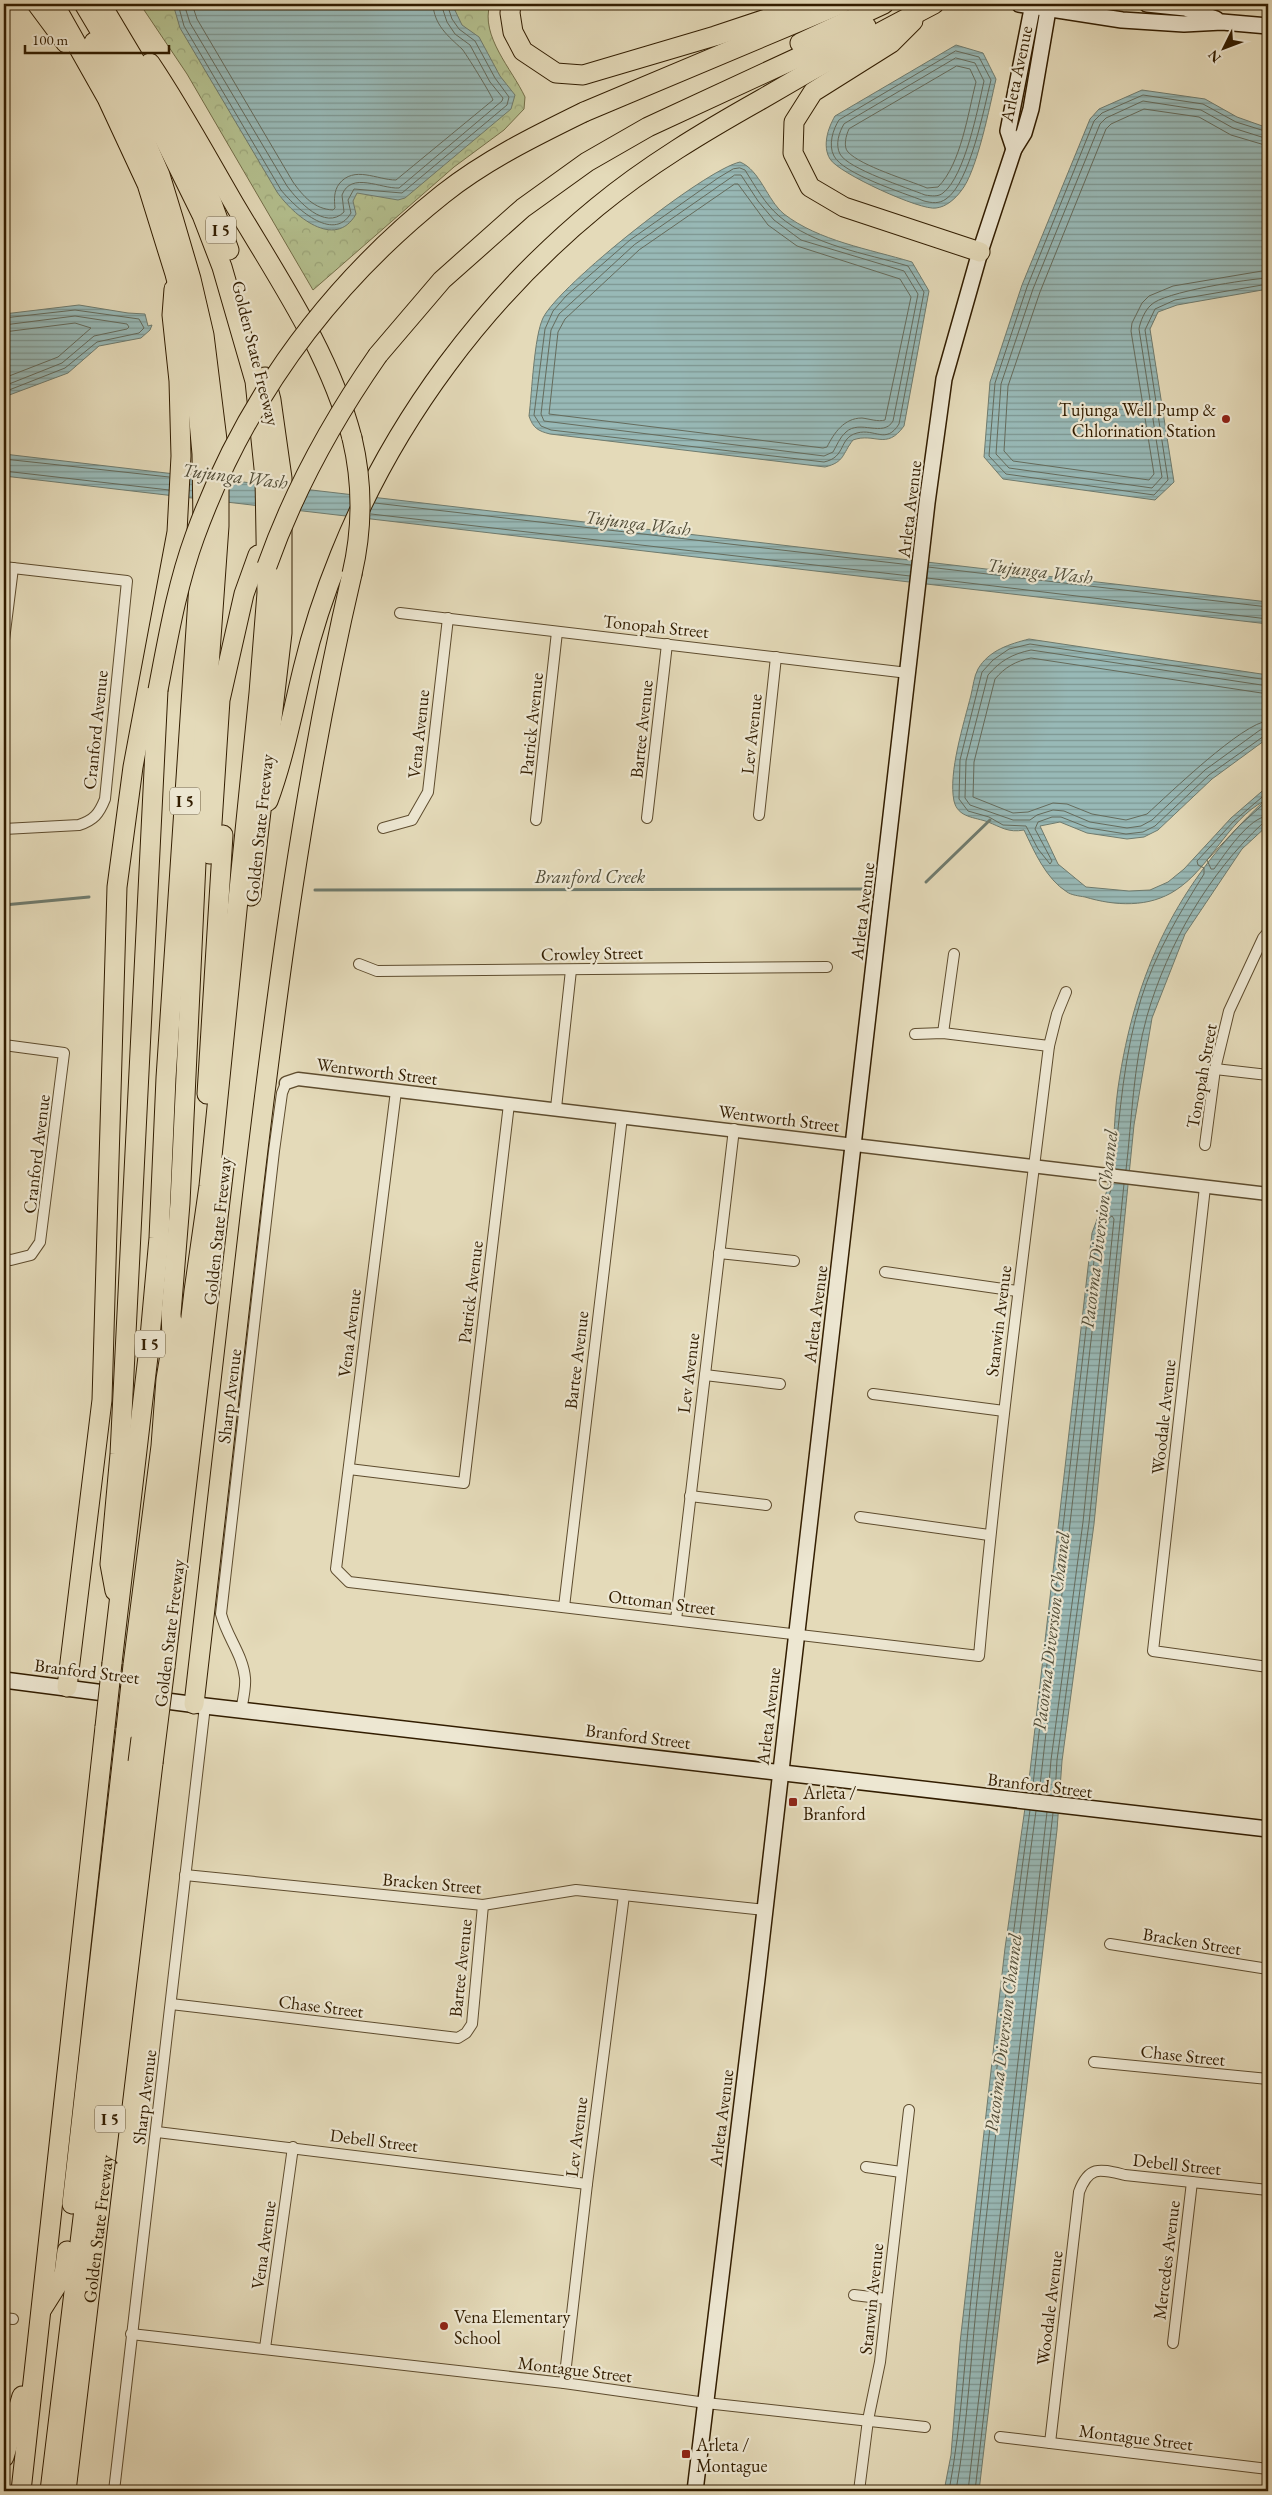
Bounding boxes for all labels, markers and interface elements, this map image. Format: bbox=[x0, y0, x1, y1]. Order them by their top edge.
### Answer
scale bar bbox=[25, 22, 169, 54]
north arrow bbox=[1200, 22, 1250, 72]
street label: Arleta Avenue bbox=[994, 24, 1037, 125]
text: 100 m bbox=[32, 30, 69, 49]
text: N bbox=[1203, 46, 1225, 67]
road number: I 5 bbox=[206, 216, 236, 244]
street label: Golden State Freeway bbox=[227, 278, 285, 428]
place label: Tujunga Well Pump & Chlorination Station bbox=[1059, 398, 1216, 442]
marker: Tujunga Well Pump & Chlorination Station bbox=[1220, 413, 1232, 425]
water label: Tujunga Wash bbox=[181, 457, 289, 495]
street label: Arleta Avenue bbox=[891, 459, 926, 560]
water label: Tujunga Wash bbox=[584, 504, 692, 542]
water label: Tujunga Wash bbox=[986, 552, 1094, 590]
street label: Tonopah Street bbox=[602, 609, 710, 643]
street label: Cranford Avenue bbox=[77, 669, 113, 791]
street label: Patrick Avenue bbox=[514, 671, 548, 777]
street label: Bartee Avenue bbox=[624, 679, 658, 779]
street label: Vena Avenue bbox=[402, 688, 434, 780]
street label: Lev Avenue bbox=[735, 693, 767, 775]
street label: Golden State Freeway bbox=[240, 753, 278, 903]
road number: I 5 bbox=[170, 788, 200, 814]
street label: Arleta Avenue bbox=[844, 861, 879, 962]
water label: Branford Creek bbox=[534, 864, 646, 889]
street label: Crowley Street bbox=[541, 941, 644, 965]
street label: Tonopah Street bbox=[1180, 1021, 1222, 1130]
street label: Wentworth Street bbox=[315, 1052, 439, 1090]
street label: Cranford Avenue bbox=[17, 1093, 55, 1215]
street label: Wentworth Street bbox=[717, 1099, 841, 1137]
water label: Pacoima Diversion Channel bbox=[1074, 1128, 1124, 1330]
street label: Golden State Freeway bbox=[198, 1156, 236, 1306]
street label: Patrick Avenue bbox=[452, 1239, 488, 1345]
street label: Arleta Avenue bbox=[797, 1264, 832, 1365]
street label: Stanwin Avenue bbox=[980, 1264, 1016, 1378]
street label: Vena Avenue bbox=[332, 1287, 366, 1379]
street label: Bartee Avenue bbox=[559, 1310, 593, 1410]
road number: I 5 bbox=[135, 1330, 165, 1358]
street label: Lev Avenue bbox=[672, 1332, 704, 1414]
street label: Sharp Avenue bbox=[212, 1347, 246, 1445]
street label: Woodale Avenue bbox=[1146, 1358, 1180, 1476]
water label: Pacoima Diversion Channel bbox=[1026, 1530, 1076, 1732]
street label: Golden State Freeway bbox=[149, 1558, 189, 1708]
street label: Ottoman Street bbox=[607, 1584, 717, 1620]
street label: Branford Street bbox=[33, 1653, 141, 1689]
street label: Arleta Avenue bbox=[750, 1666, 785, 1767]
street label: Branford Street bbox=[584, 1718, 692, 1754]
street label: Branford Street bbox=[986, 1767, 1094, 1803]
place label: Arleta / Branford bbox=[802, 1781, 866, 1825]
marker: Arleta / Branford bbox=[787, 1796, 799, 1808]
street label: Bracken Street bbox=[382, 1867, 483, 1899]
street label: Bartee Avenue bbox=[443, 1918, 477, 2018]
street label: Bracken Street bbox=[1141, 1922, 1243, 1960]
water label: Pacoima Diversion Channel bbox=[978, 1932, 1028, 2134]
street label: Chase Street bbox=[277, 1989, 365, 2023]
street label: Chase Street bbox=[1139, 2039, 1227, 2071]
street label: Sharp Avenue bbox=[127, 2048, 161, 2146]
street label: Arleta Avenue bbox=[703, 2068, 738, 2169]
street label: Lev Avenue bbox=[560, 2096, 592, 2178]
road number: I 5 bbox=[95, 2106, 125, 2132]
street label: Debell Street bbox=[329, 2123, 420, 2157]
street label: Debell Street bbox=[1132, 2148, 1223, 2180]
street label: Golden State Freeway bbox=[77, 2153, 118, 2304]
street label: Vena Avenue bbox=[245, 2199, 281, 2291]
street label: Mercedes Avenue bbox=[1147, 2199, 1185, 2321]
street label: Stanwin Avenue bbox=[854, 2242, 888, 2356]
street label: Woodale Avenue bbox=[1031, 2249, 1067, 2367]
place label: Vena Elementary School bbox=[454, 2305, 570, 2349]
marker: Vena Elementary School bbox=[438, 2320, 450, 2332]
street label: Montague Street bbox=[517, 2351, 634, 2387]
street label: Montague Street bbox=[1078, 2419, 1195, 2455]
place label: Arleta / Montague bbox=[695, 2433, 767, 2477]
marker: Arleta / Montague bbox=[680, 2448, 692, 2460]

